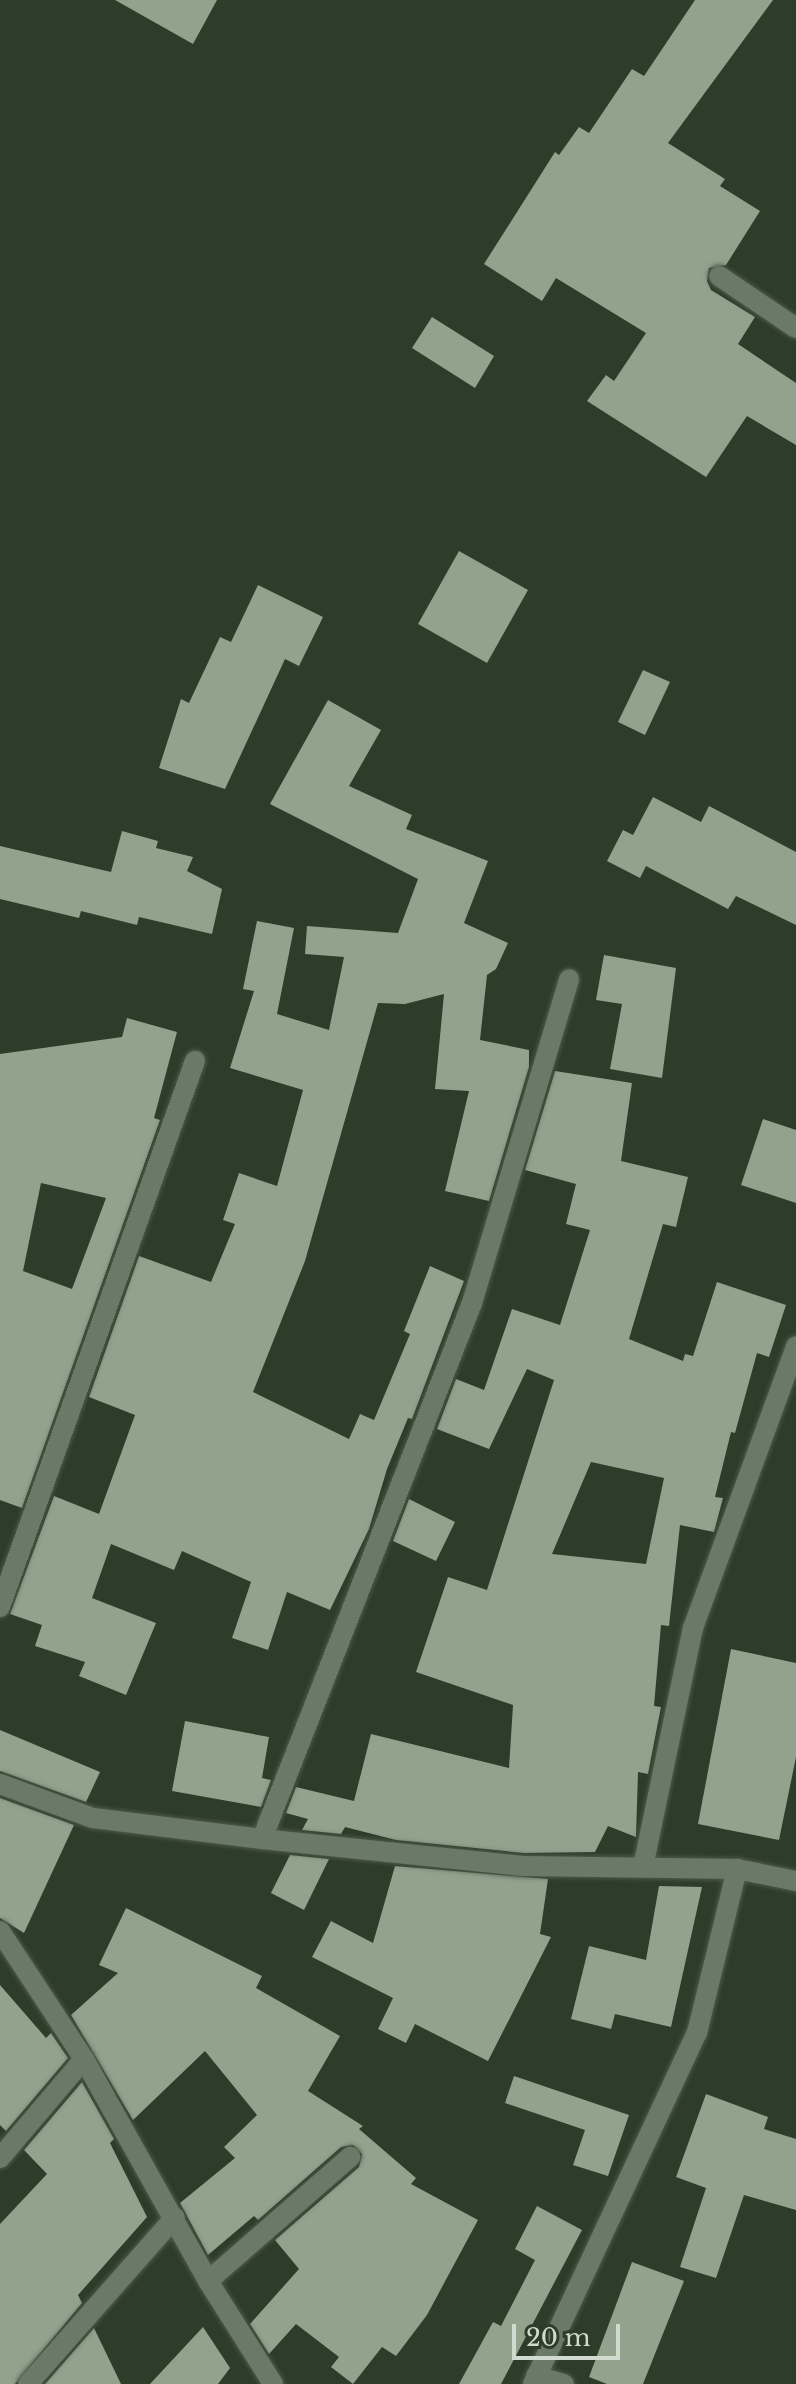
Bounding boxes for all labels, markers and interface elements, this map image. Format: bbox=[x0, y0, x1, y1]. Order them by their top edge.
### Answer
scale bar bbox=[516, 2308, 624, 2358]
text: 20 m bbox=[526, 2323, 591, 2352]

